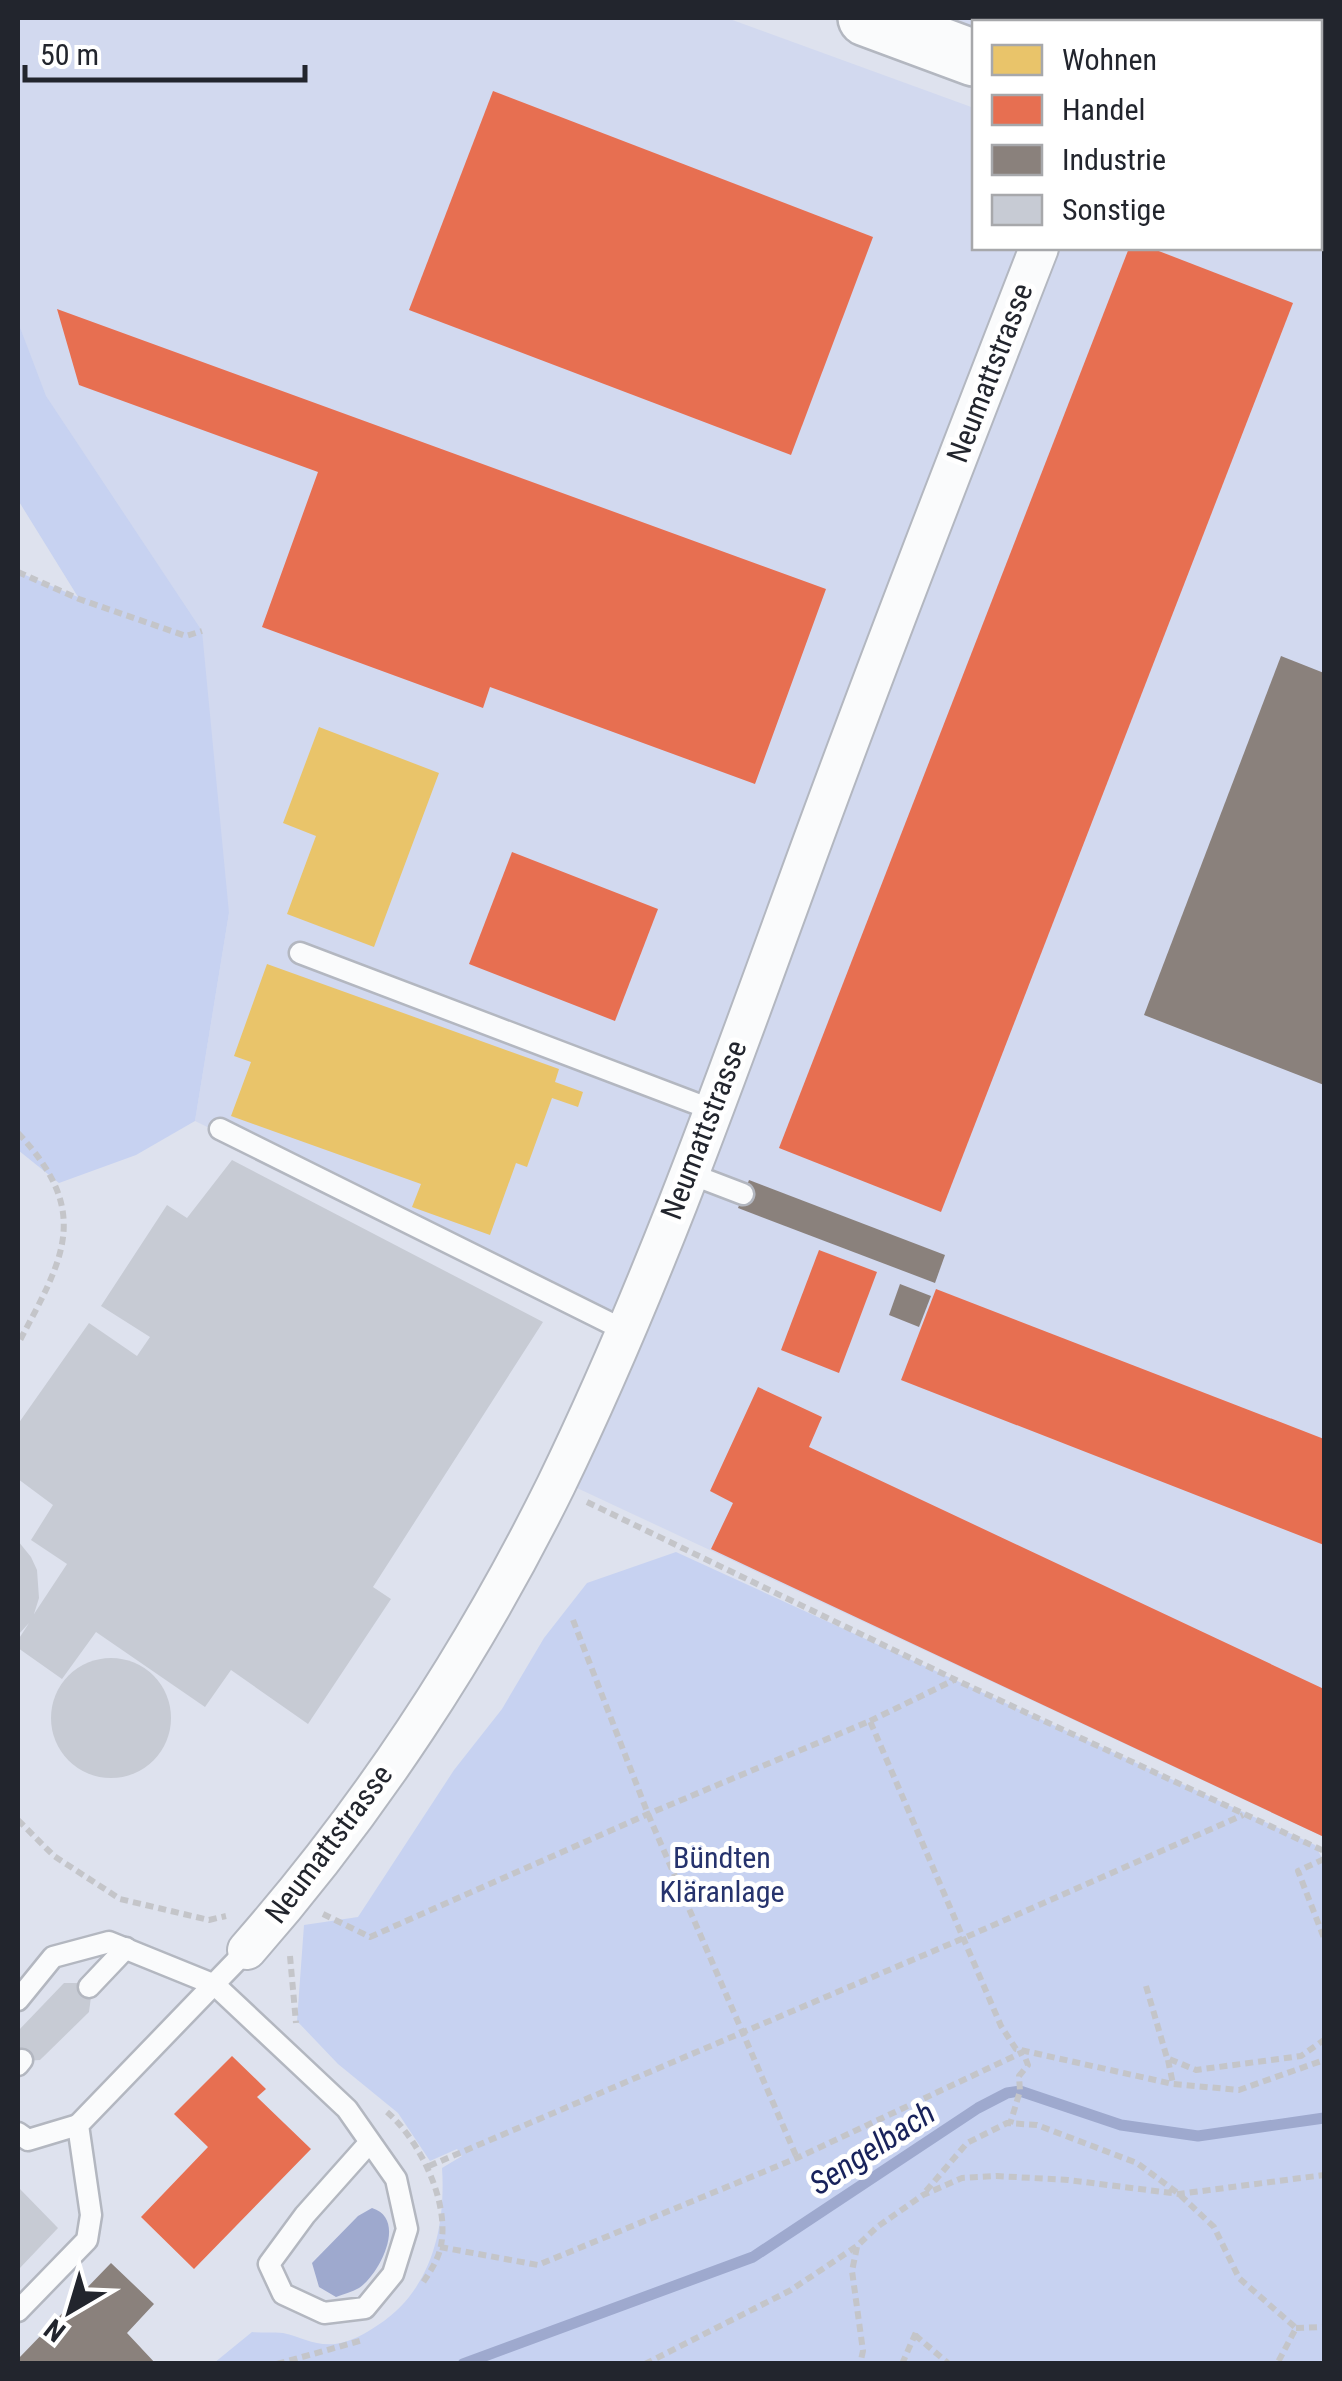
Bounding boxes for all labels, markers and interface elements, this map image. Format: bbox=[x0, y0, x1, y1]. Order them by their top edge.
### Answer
scale bar bbox=[25, 20, 305, 82]
legend bbox=[972, 20, 1322, 250]
text: 50 m bbox=[40, 37, 99, 72]
text: Wohnen bbox=[1062, 42, 1157, 77]
text: Handel bbox=[1062, 92, 1145, 127]
text: Industrie bbox=[1062, 142, 1166, 177]
text: Sonstige bbox=[1062, 192, 1165, 227]
street label: Neumattstrasse bbox=[939, 278, 1040, 467]
street label: Neumattstrasse bbox=[653, 1035, 754, 1224]
street label: Neumattstrasse bbox=[258, 1758, 399, 1930]
park label: Bündten Kläranlage bbox=[659, 1840, 785, 1909]
water label: Sengelbach bbox=[802, 2093, 942, 2203]
north arrow bbox=[20, 2261, 120, 2361]
text: N bbox=[38, 2312, 72, 2349]

